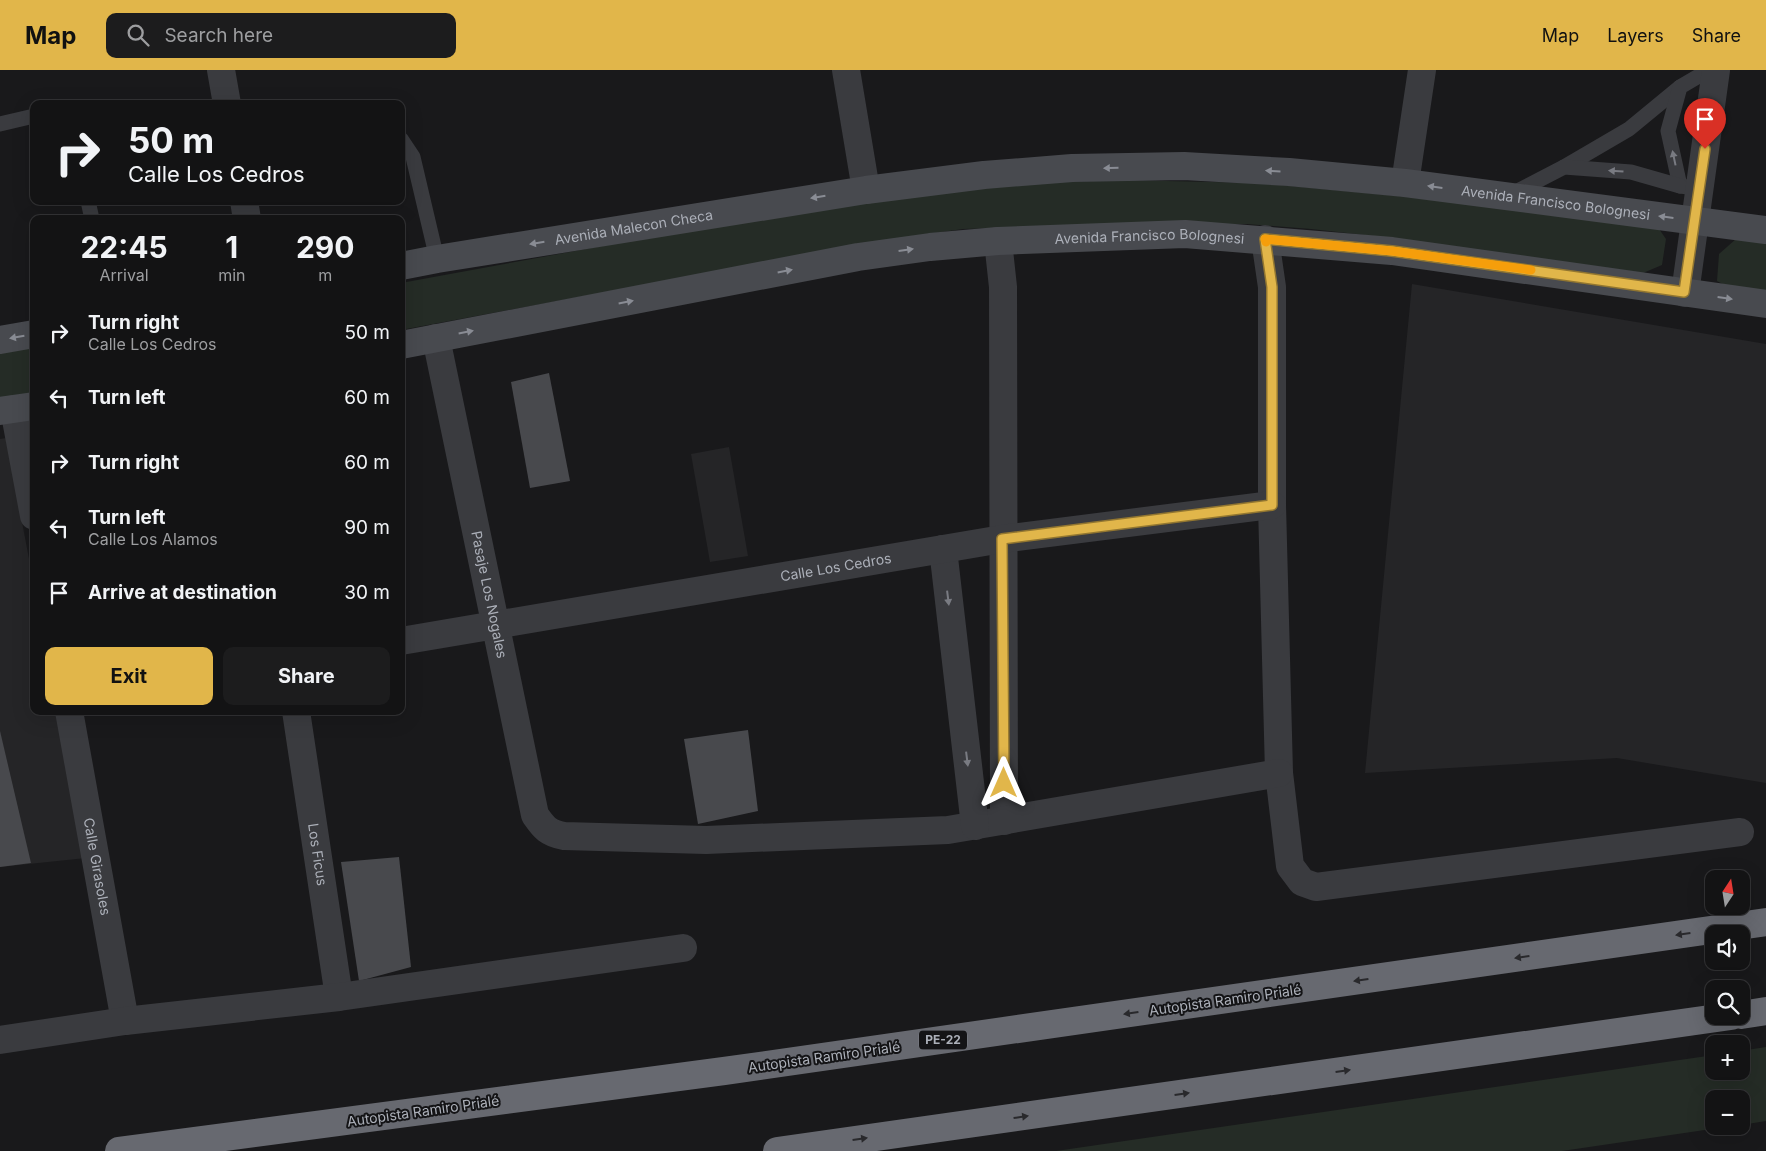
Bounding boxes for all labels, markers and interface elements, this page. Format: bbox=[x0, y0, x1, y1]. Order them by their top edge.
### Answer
search box bbox=[106, 13, 456, 58]
text: Map bbox=[25, 21, 76, 50]
icon: search bbox=[124, 21, 152, 49]
text: Search here bbox=[164, 24, 273, 47]
text: Map bbox=[1542, 25, 1579, 46]
text: Layers bbox=[1607, 25, 1664, 46]
text: Share bbox=[1692, 25, 1741, 46]
pin bbox=[1684, 98, 1726, 149]
icon: arrive bbox=[1691, 105, 1719, 133]
text: 50 m bbox=[128, 119, 214, 161]
icon: right bbox=[45, 120, 110, 185]
one-way arrow bbox=[1669, 150, 1677, 166]
text: Calle Los Cedros bbox=[128, 161, 305, 187]
one-way arrow bbox=[1103, 164, 1119, 172]
one-way arrow bbox=[1265, 166, 1281, 174]
one-way arrow bbox=[1607, 166, 1623, 174]
street label: Avenida Francisco Bolognesi bbox=[1460, 181, 1651, 223]
one-way arrow bbox=[1427, 182, 1443, 190]
one-way arrow bbox=[810, 194, 826, 202]
street label: Avenida Malecon Checa bbox=[553, 206, 714, 248]
one-way arrow bbox=[1657, 212, 1673, 220]
street label: Avenida Francisco Bolognesi bbox=[1054, 225, 1245, 247]
text: 22:45 bbox=[80, 229, 168, 265]
text: 1 bbox=[225, 229, 238, 265]
text: 290 bbox=[296, 229, 355, 265]
one-way arrow bbox=[529, 239, 545, 247]
one-way arrow bbox=[898, 246, 914, 254]
text: Arrival bbox=[99, 265, 149, 285]
text: min bbox=[218, 265, 246, 285]
text: m bbox=[318, 265, 332, 285]
one-way arrow bbox=[778, 267, 793, 275]
one-way arrow bbox=[1718, 295, 1734, 303]
one-way arrow bbox=[618, 297, 634, 305]
text: Turn right bbox=[88, 311, 179, 334]
icon: right bbox=[45, 319, 73, 347]
text: 50 m bbox=[344, 321, 390, 344]
one-way arrow bbox=[459, 328, 475, 336]
one-way arrow bbox=[8, 333, 24, 341]
text: Calle Los Cedros bbox=[88, 334, 216, 354]
icon: left bbox=[45, 384, 73, 412]
text: Turn left bbox=[88, 386, 166, 409]
text: 60 m bbox=[344, 386, 390, 409]
icon: right bbox=[45, 449, 73, 477]
text: Turn right bbox=[88, 451, 179, 474]
text: 60 m bbox=[344, 451, 390, 474]
text: Turn left bbox=[88, 506, 166, 529]
icon: left bbox=[45, 514, 73, 542]
text: 90 m bbox=[344, 516, 390, 539]
text: Calle Los Alamos bbox=[88, 529, 218, 549]
street label: Pasaje Los Nogales bbox=[468, 529, 511, 660]
street label: Calle Los Cedros bbox=[779, 549, 893, 585]
icon: arrive bbox=[45, 579, 73, 607]
text: Arrive at destination bbox=[88, 581, 277, 604]
text: 30 m bbox=[344, 581, 390, 604]
one-way arrow bbox=[944, 590, 952, 606]
button: Exit bbox=[45, 647, 213, 705]
button: Share bbox=[223, 647, 390, 705]
one-way arrow bbox=[963, 751, 971, 767]
position arrow bbox=[977, 756, 1029, 808]
street label: Calle Girasoles bbox=[80, 816, 115, 916]
street label: Los Ficus bbox=[305, 822, 331, 887]
north arrow bbox=[1705, 870, 1750, 915]
map controls bbox=[1705, 870, 1750, 1135]
button: sound bbox=[1705, 925, 1750, 970]
one-way arrow bbox=[1675, 931, 1691, 939]
one-way arrow bbox=[1514, 954, 1530, 962]
one-way arrow bbox=[1353, 977, 1369, 985]
street label: Autopista Ramiro Prialé bbox=[1148, 980, 1302, 1019]
button: search bbox=[1705, 980, 1750, 1025]
one-way arrow bbox=[1123, 1009, 1139, 1017]
road number: PE-22 bbox=[919, 1030, 967, 1050]
button: + bbox=[1705, 1035, 1750, 1080]
street label: Autopista Ramiro Prialé bbox=[747, 1037, 901, 1076]
one-way arrow bbox=[1335, 1067, 1351, 1075]
one-way arrow bbox=[1174, 1090, 1190, 1098]
button: − bbox=[1705, 1090, 1750, 1135]
street label: Autopista Ramiro Prialé bbox=[346, 1091, 500, 1130]
one-way arrow bbox=[1013, 1112, 1029, 1120]
one-way arrow bbox=[852, 1135, 868, 1143]

